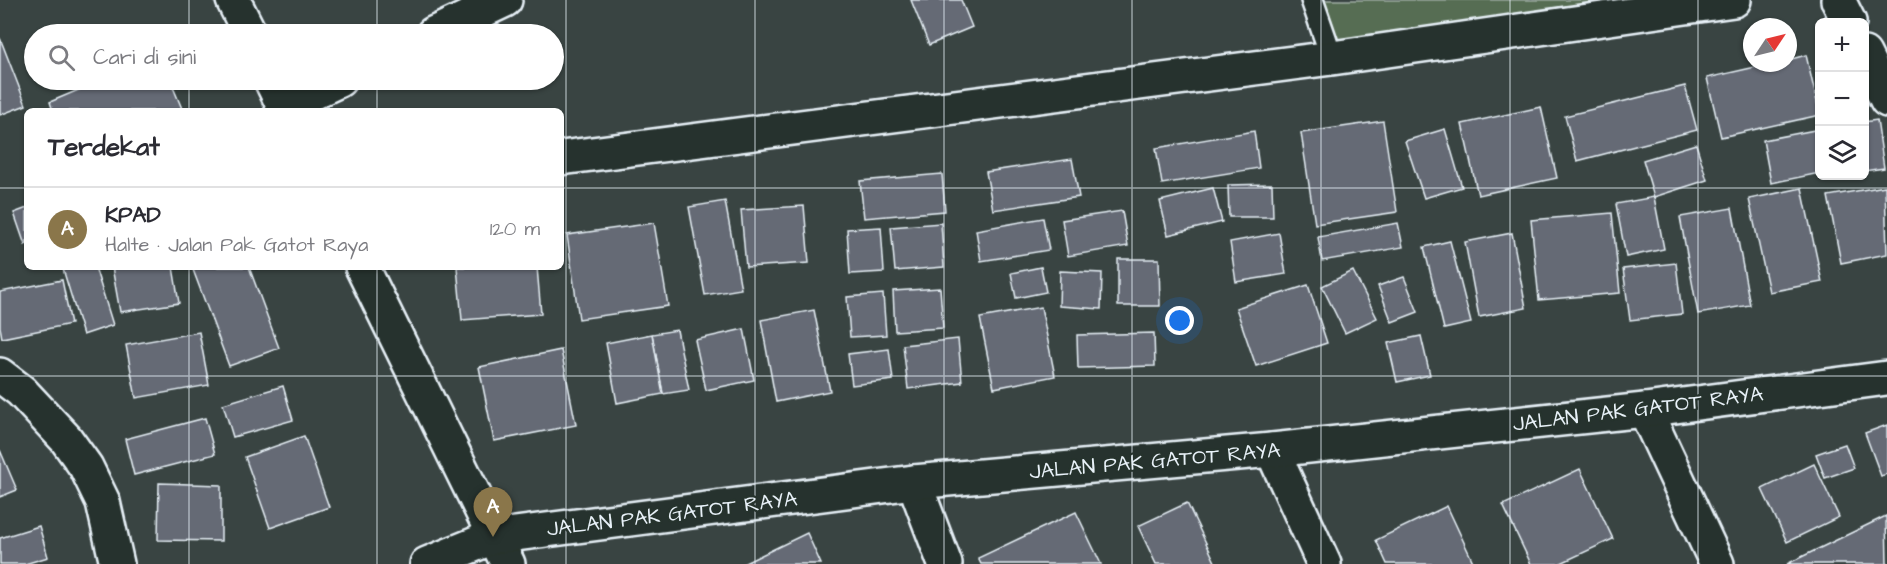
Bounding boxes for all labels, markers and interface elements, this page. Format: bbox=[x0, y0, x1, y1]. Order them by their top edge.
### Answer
north arrow bbox=[1743, 18, 1797, 72]
map controls bbox=[1815, 18, 1869, 180]
button: + bbox=[1815, 18, 1869, 72]
search box bbox=[24, 24, 564, 90]
icon: search bbox=[45, 41, 78, 74]
text: Cari di sini bbox=[93, 42, 196, 73]
button: − bbox=[1815, 72, 1869, 126]
button: layers bbox=[1815, 126, 1869, 180]
text: Terdekat bbox=[48, 129, 160, 165]
text: KPAD bbox=[105, 200, 161, 231]
text: A bbox=[61, 215, 74, 243]
text: 120 m bbox=[490, 215, 540, 243]
text: Halte · Jalan Pak Gatot Raya bbox=[105, 231, 369, 259]
your location bbox=[1165, 306, 1194, 335]
street label: JALAN PAK GATOT RAYA bbox=[1511, 379, 1765, 439]
street label: JALAN PAK GATOT RAYA bbox=[1028, 436, 1282, 486]
street label: JALAN PAK GATOT RAYA bbox=[545, 484, 799, 544]
pin: A bbox=[474, 488, 512, 537]

